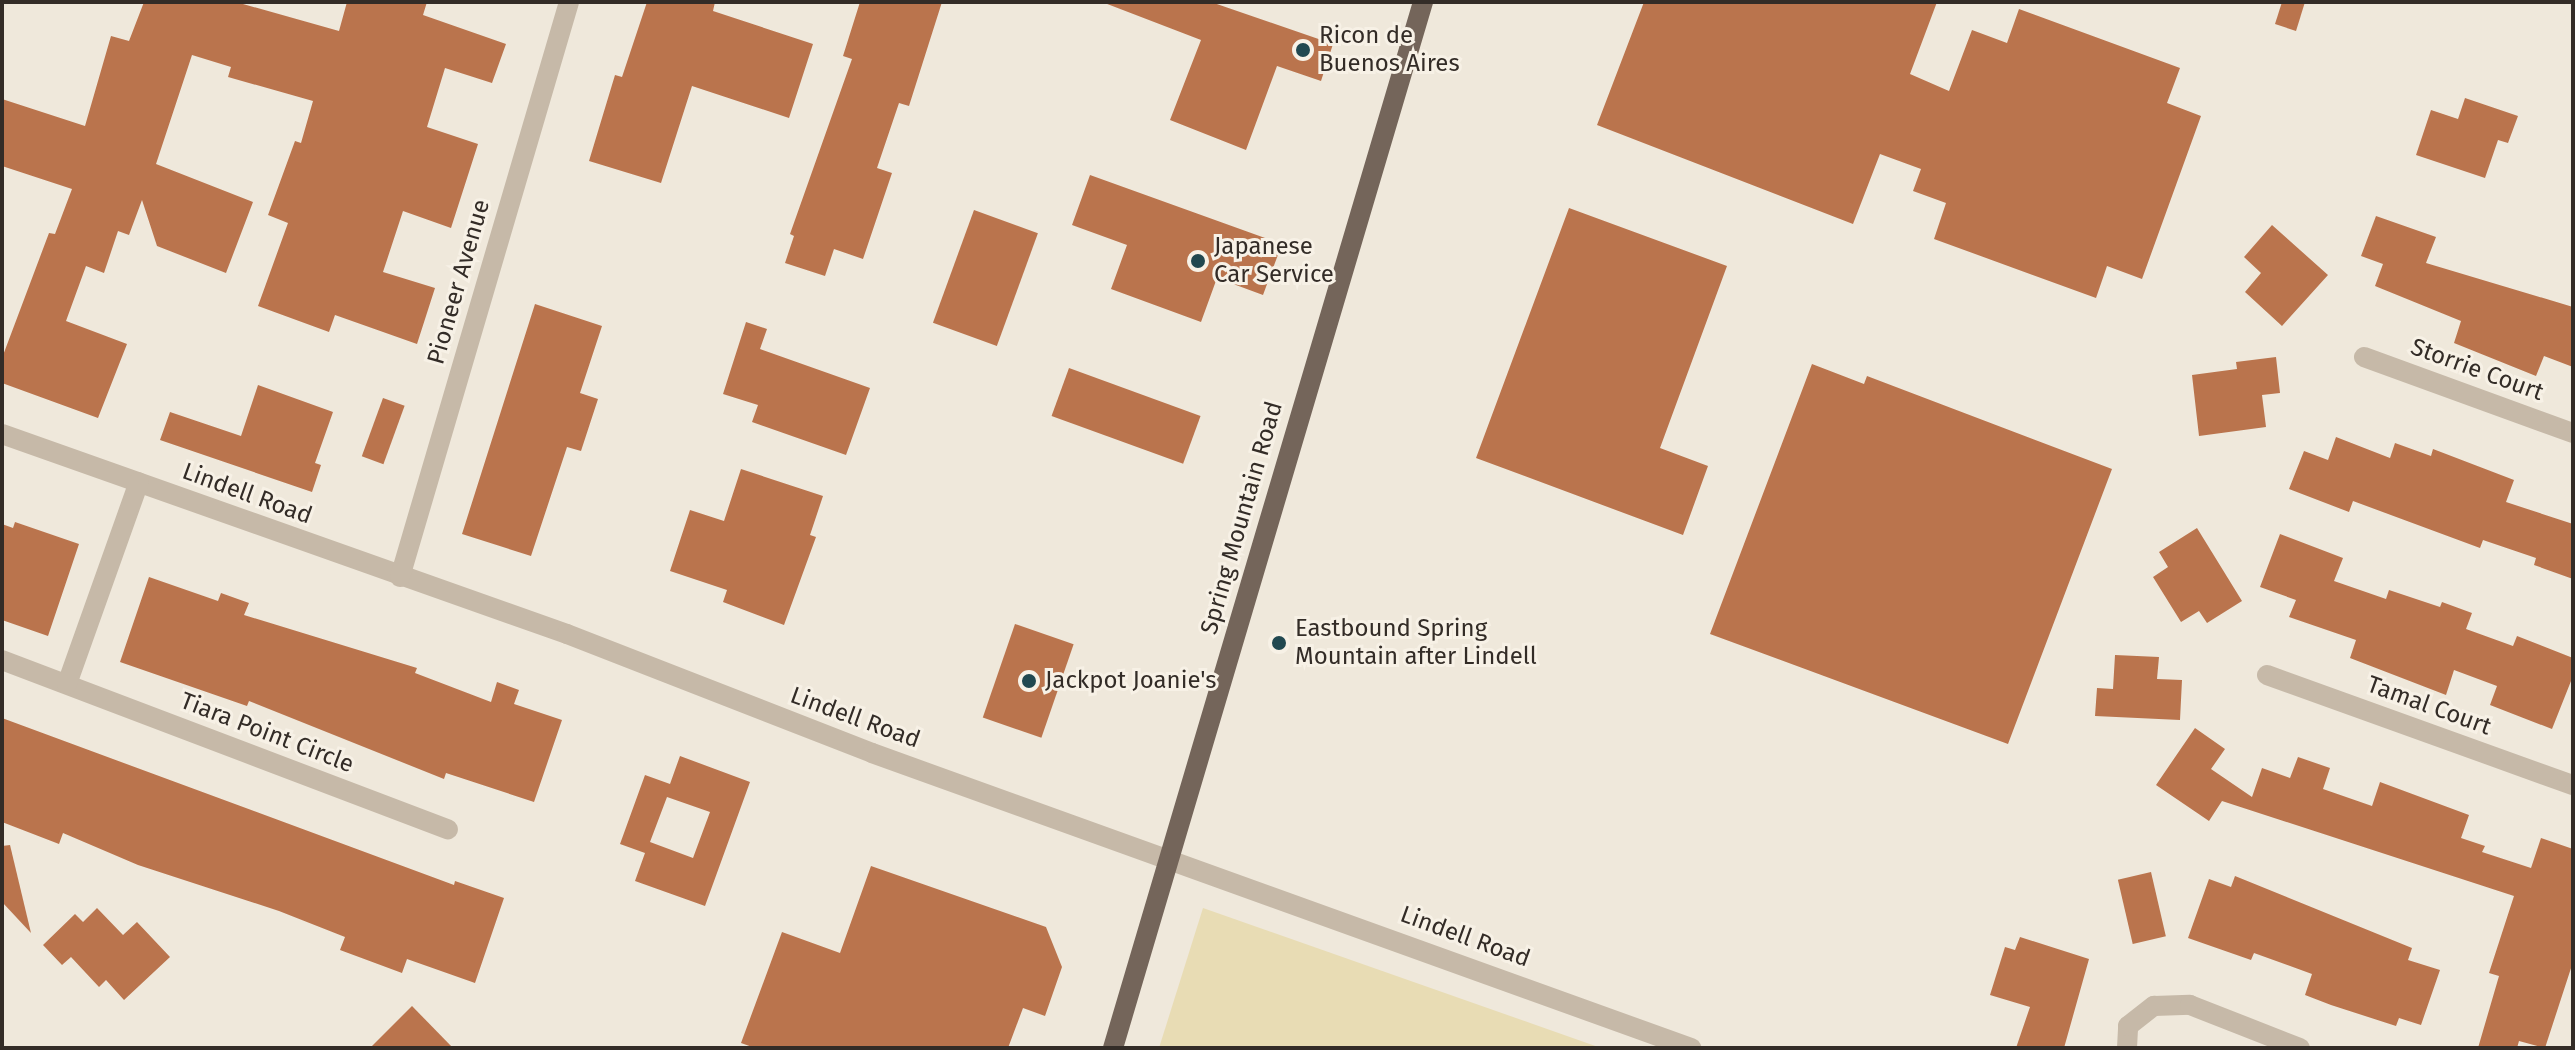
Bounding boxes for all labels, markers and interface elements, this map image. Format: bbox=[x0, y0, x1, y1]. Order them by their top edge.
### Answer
place label: Ricon de Buenos Aires bbox=[1319, 22, 1460, 78]
marker: Ricon de Buenos Aires bbox=[1294, 41, 1312, 59]
street label: Pioneer Avenue bbox=[422, 196, 496, 368]
place label: Japanese Car Service bbox=[1214, 233, 1334, 289]
marker: Japanese Car Service bbox=[1189, 252, 1207, 270]
street label: Storrie Court bbox=[2407, 333, 2547, 407]
street label: Spring Mountain Road bbox=[1195, 398, 1289, 638]
street label: Lindell Road bbox=[178, 457, 316, 531]
place label: Eastbound Spring Mountain after Lindell bbox=[1295, 615, 1537, 671]
marker: Eastbound Spring Mountain after Lindell bbox=[1270, 634, 1288, 652]
place label: Jackpot Joanie's bbox=[1045, 667, 1216, 695]
street label: Tamal Court bbox=[2363, 670, 2495, 742]
marker: Jackpot Joanie's bbox=[1020, 672, 1038, 690]
street label: Lindell Road bbox=[786, 681, 924, 755]
street label: Tiara Point Circle bbox=[176, 687, 358, 779]
street label: Lindell Road bbox=[1396, 900, 1534, 974]

